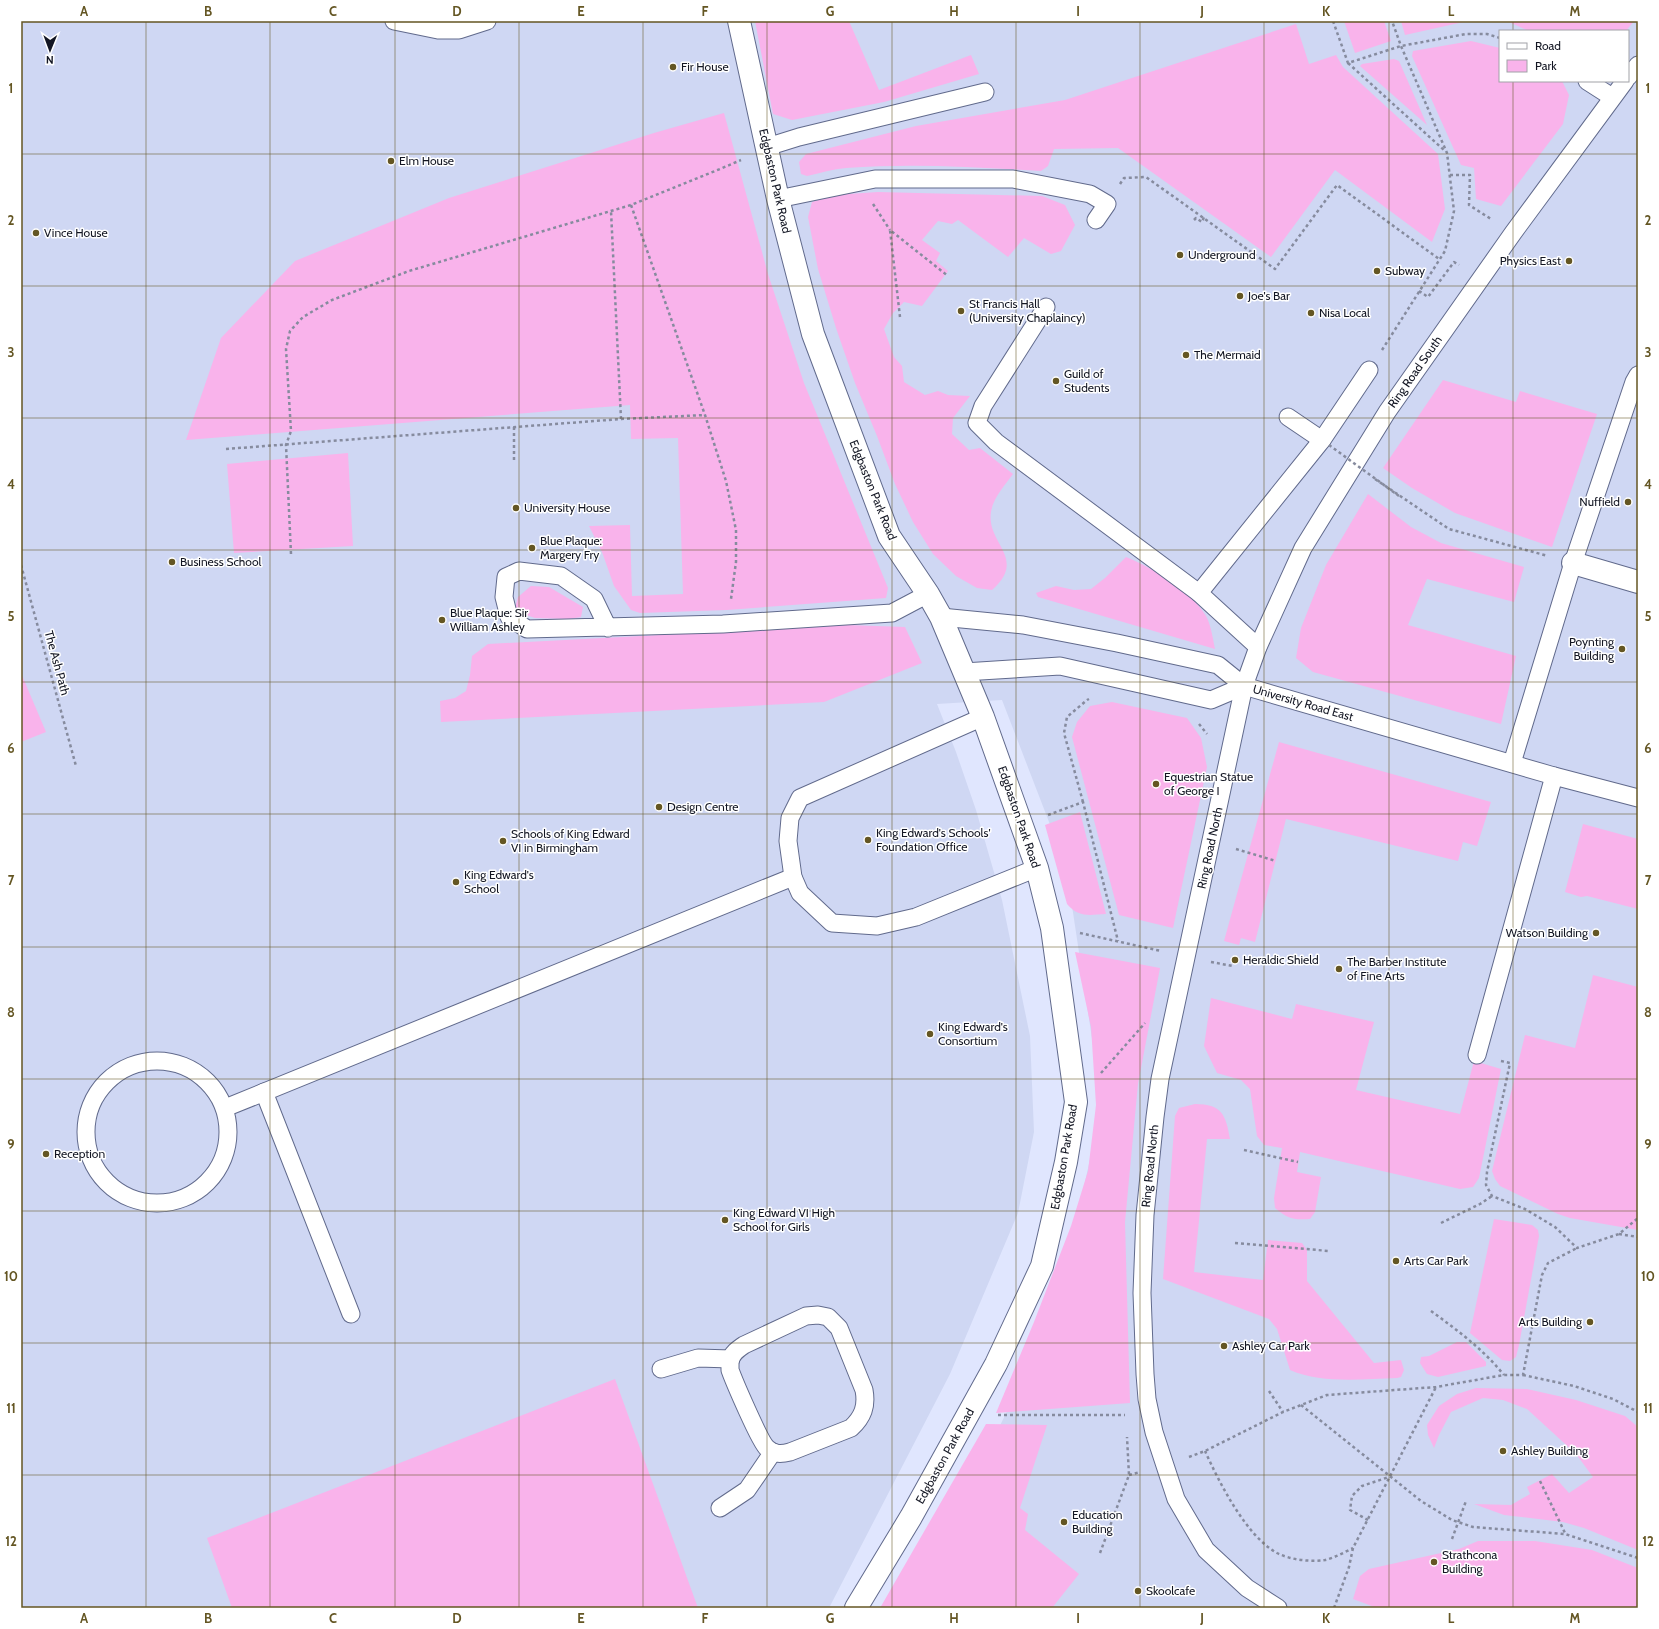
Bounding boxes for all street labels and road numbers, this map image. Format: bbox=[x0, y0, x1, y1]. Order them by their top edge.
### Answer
street label: Edgbaston Park Road bbox=[756, 127, 795, 235]
street label: Ring Road South bbox=[1384, 333, 1445, 411]
street label: Edgbaston Park Road bbox=[846, 437, 900, 542]
street label: The Ash Path bbox=[42, 629, 73, 697]
street label: University Road East bbox=[1251, 681, 1355, 724]
street label: Edgbaston Park Road bbox=[995, 764, 1044, 870]
street label: Ring Road North bbox=[1194, 806, 1225, 890]
street label: Edgbaston Park Road bbox=[1047, 1103, 1080, 1211]
street label: Ring Road North bbox=[1138, 1124, 1161, 1208]
street label: Edgbaston Park Road bbox=[912, 1405, 977, 1506]

